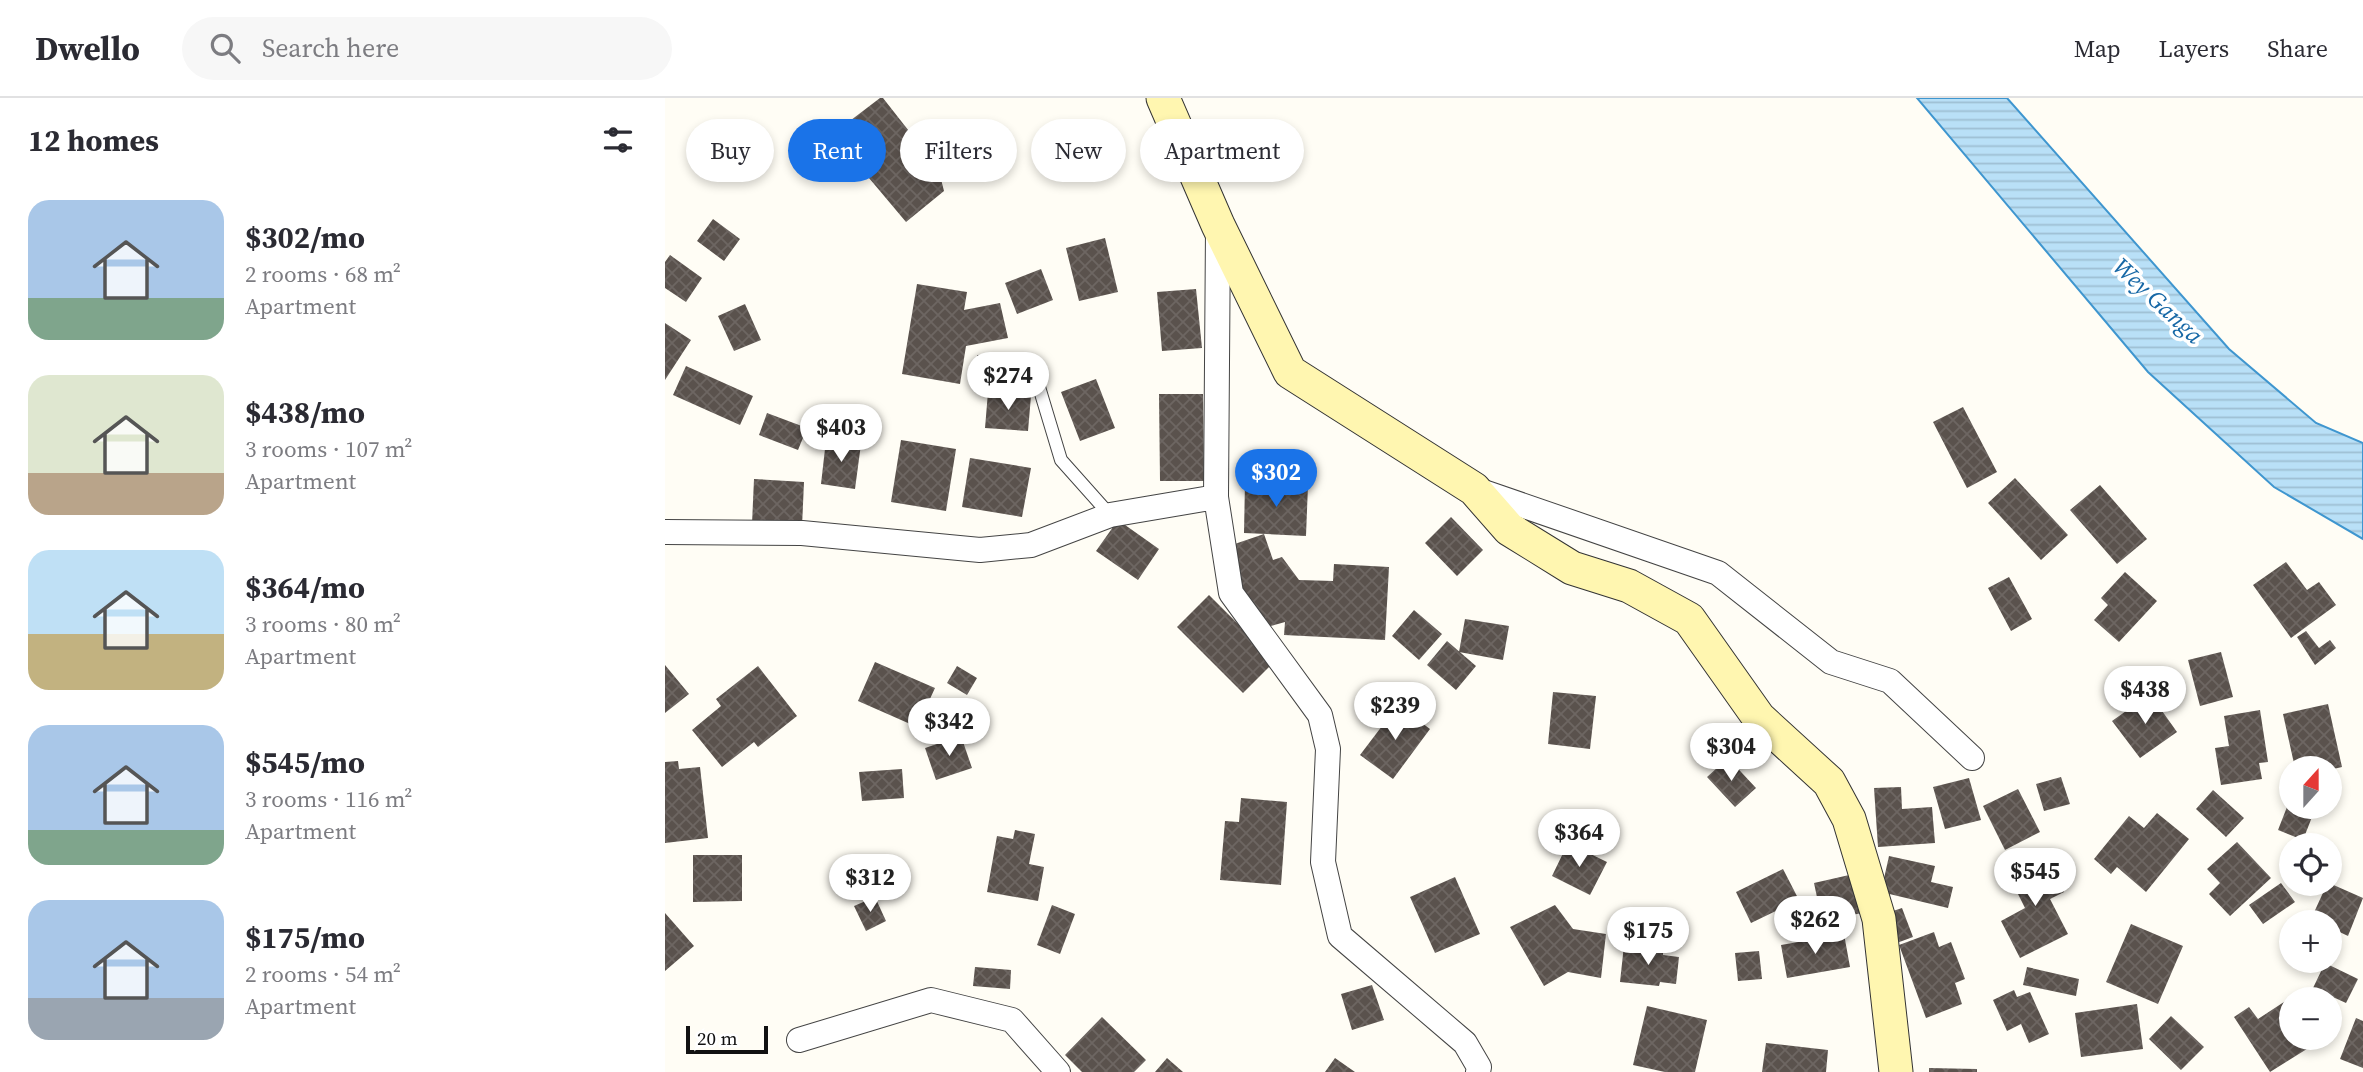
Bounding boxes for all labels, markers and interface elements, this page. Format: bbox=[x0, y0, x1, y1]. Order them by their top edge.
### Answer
search box bbox=[182, 17, 672, 80]
text: Dwello bbox=[35, 26, 140, 71]
icon: search bbox=[206, 29, 244, 67]
text: Search here bbox=[262, 30, 399, 66]
text: Map bbox=[2074, 32, 2121, 65]
text: Layers bbox=[2159, 32, 2229, 65]
text: Share bbox=[2267, 32, 2328, 65]
chip: Buy bbox=[686, 119, 774, 182]
chip: Rent bbox=[788, 119, 886, 182]
chip: Filters bbox=[900, 119, 1017, 182]
chip: New bbox=[1031, 119, 1126, 182]
chip: Apartment bbox=[1140, 119, 1304, 182]
text: 12 homes bbox=[28, 120, 159, 161]
icon: filters bbox=[599, 121, 637, 159]
text: $302/mo bbox=[245, 217, 365, 258]
icon: home bbox=[84, 228, 168, 312]
water label: Wey Ganga bbox=[2106, 250, 2211, 351]
text: 2 rooms · 68 m² bbox=[245, 258, 401, 290]
text: Apartment bbox=[245, 290, 356, 322]
pin: $274 bbox=[967, 352, 1049, 412]
text: $274 bbox=[983, 359, 1033, 391]
text: $438/mo bbox=[245, 392, 365, 433]
icon: home bbox=[84, 403, 168, 487]
pin: $403 bbox=[800, 404, 882, 464]
text: $403 bbox=[816, 411, 866, 443]
text: 3 rooms · 107 m² bbox=[245, 433, 412, 465]
pin: $302 bbox=[1235, 450, 1317, 509]
text: $302 bbox=[1251, 456, 1301, 488]
text: Apartment bbox=[245, 465, 356, 497]
text: $364/mo bbox=[245, 567, 365, 608]
icon: home bbox=[84, 578, 168, 662]
text: 3 rooms · 80 m² bbox=[245, 608, 401, 640]
text: Apartment bbox=[245, 640, 356, 672]
pin: $438 bbox=[2104, 666, 2186, 726]
text: $438 bbox=[2120, 673, 2170, 705]
pin: $239 bbox=[1354, 682, 1436, 742]
text: $239 bbox=[1370, 689, 1420, 721]
pin: $342 bbox=[908, 698, 990, 758]
text: $342 bbox=[924, 705, 974, 737]
pin: $304 bbox=[1690, 724, 1772, 783]
text: $304 bbox=[1706, 730, 1756, 762]
text: $545/mo bbox=[245, 742, 365, 783]
icon: home bbox=[84, 753, 168, 837]
north arrow bbox=[2279, 756, 2341, 819]
map controls bbox=[2279, 756, 2342, 1050]
text: 3 rooms · 116 m² bbox=[245, 783, 412, 815]
pin: $364 bbox=[1538, 810, 1620, 869]
text: Apartment bbox=[245, 815, 356, 847]
text: $364 bbox=[1554, 816, 1604, 848]
button: locate bbox=[2279, 833, 2342, 896]
pin: $545 bbox=[1994, 848, 2076, 908]
pin: $312 bbox=[829, 854, 911, 914]
text: $545 bbox=[2010, 855, 2060, 887]
text: $312 bbox=[845, 861, 895, 893]
pin: $262 bbox=[1774, 896, 1856, 956]
text: $262 bbox=[1790, 903, 1840, 935]
pin: $175 bbox=[1607, 908, 1689, 967]
button: + bbox=[2279, 910, 2342, 973]
text: $175 bbox=[1623, 914, 1673, 946]
text: $175/mo bbox=[245, 917, 365, 958]
icon: home bbox=[84, 928, 168, 1012]
text: 2 rooms · 54 m² bbox=[245, 958, 401, 990]
button: − bbox=[2279, 987, 2342, 1050]
text: Apartment bbox=[245, 990, 356, 1022]
scale bar bbox=[686, 1023, 768, 1055]
text: 20 m bbox=[697, 1025, 738, 1051]

